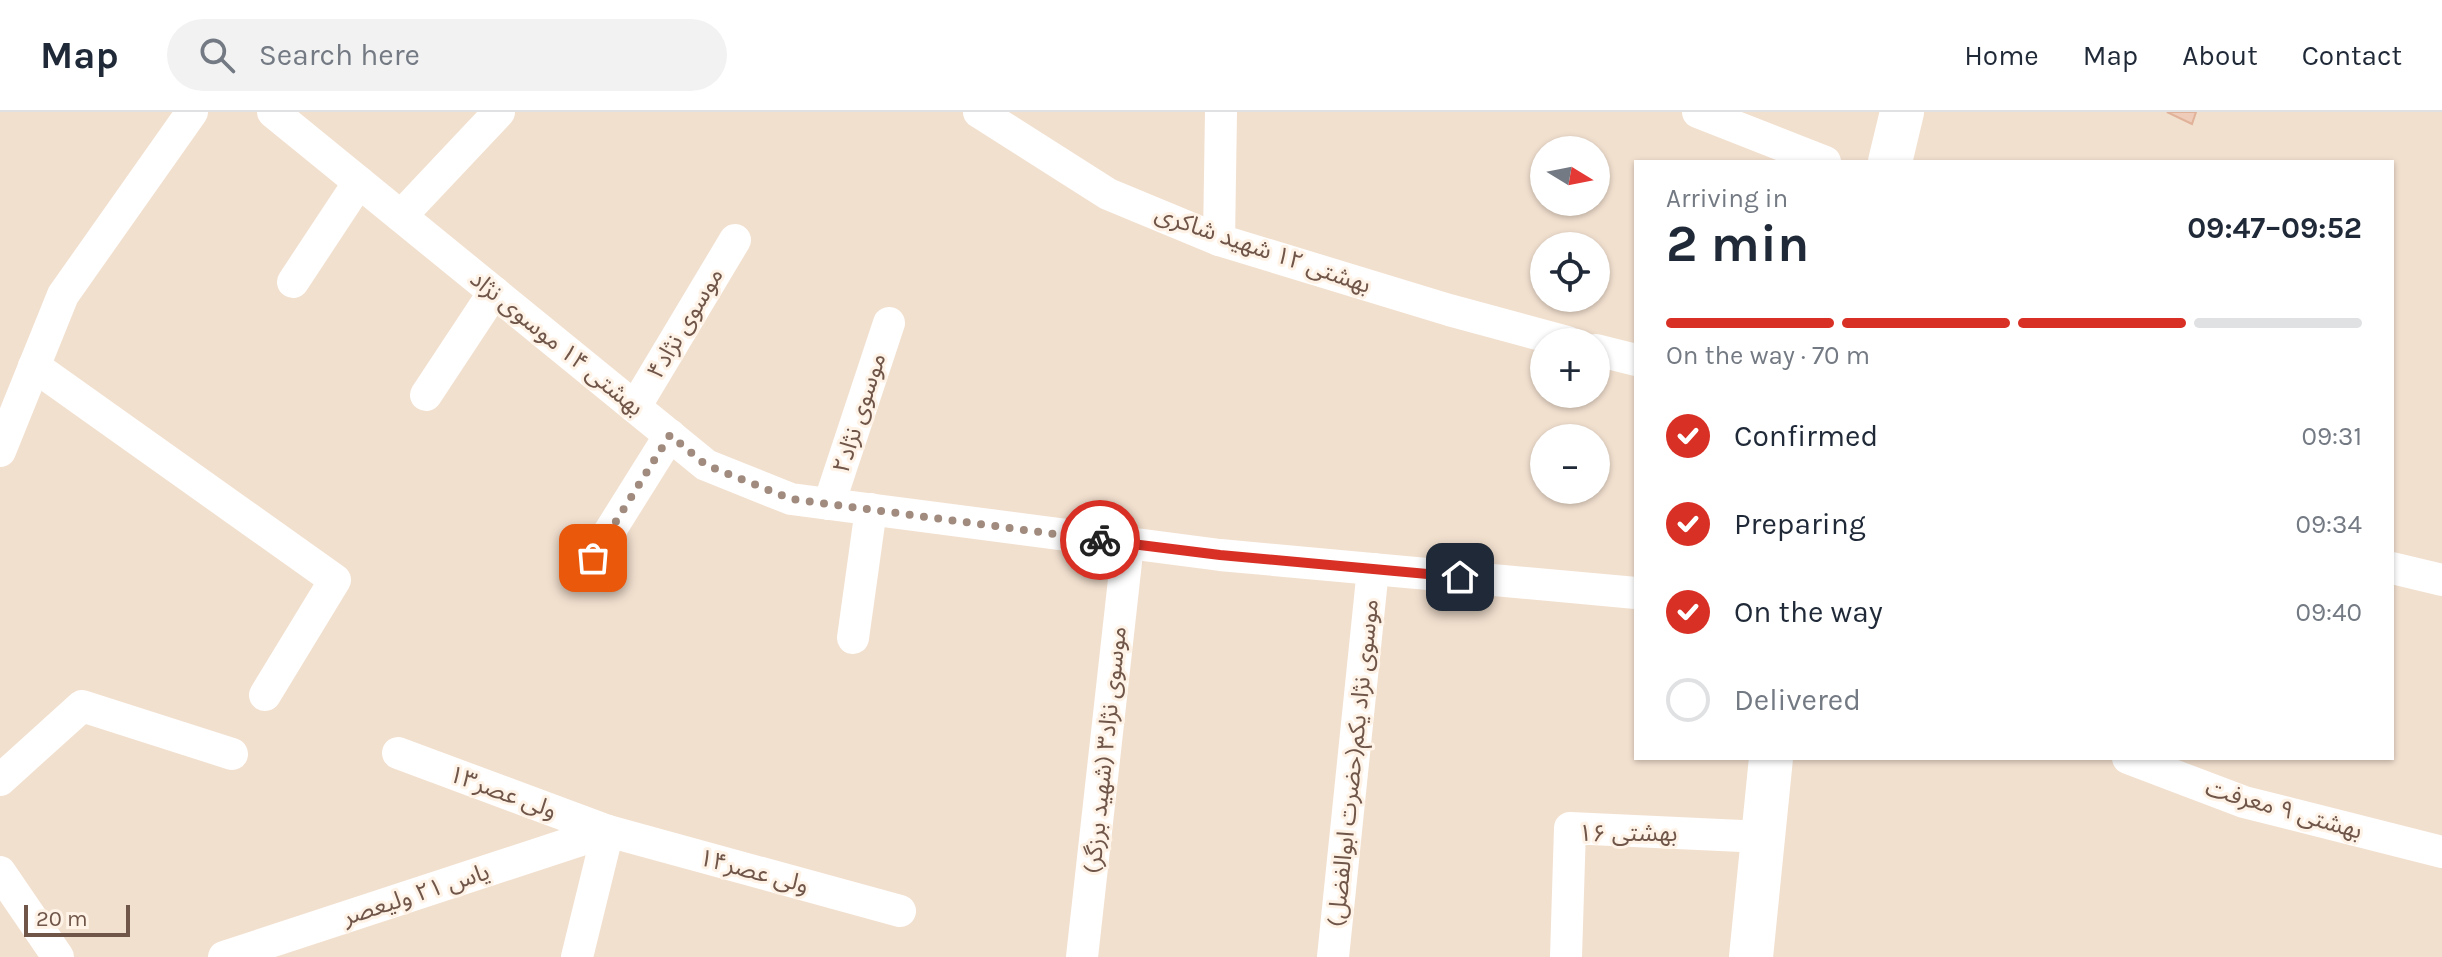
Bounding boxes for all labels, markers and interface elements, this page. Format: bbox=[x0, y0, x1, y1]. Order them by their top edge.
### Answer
search box bbox=[167, 19, 727, 91]
text: Map bbox=[40, 33, 119, 78]
icon: search bbox=[195, 33, 239, 77]
text: Search here bbox=[259, 37, 420, 73]
text: Home bbox=[1964, 39, 2039, 72]
text: Map bbox=[2083, 39, 2138, 72]
text: About bbox=[2182, 39, 2258, 72]
text: Contact bbox=[2302, 39, 2402, 72]
north arrow bbox=[1530, 136, 1610, 216]
map controls bbox=[1530, 136, 1610, 504]
text: Arriving in bbox=[1666, 183, 1788, 214]
street label: بهشتی ۱۲ شهید شاکری bbox=[1151, 199, 1375, 299]
text: 09:47–09:52 bbox=[2187, 210, 2362, 246]
text: 2 min bbox=[1666, 213, 1809, 274]
button: locate bbox=[1530, 232, 1610, 312]
street label: موسوی نژاد۴ bbox=[641, 263, 729, 383]
street label: بهشتی ۱۴ موسوی نژاد bbox=[465, 264, 649, 422]
button: + bbox=[1530, 328, 1610, 408]
text: On the way · 70 m bbox=[1666, 340, 1870, 371]
street label: موسوی نژاد۲ bbox=[826, 350, 892, 476]
icon: check bbox=[1666, 414, 1710, 458]
text: Confirmed bbox=[1734, 418, 1878, 454]
text: 09:31 bbox=[2302, 421, 2362, 452]
button: − bbox=[1530, 424, 1610, 504]
courier bbox=[1060, 500, 1140, 580]
icon: check bbox=[1666, 502, 1710, 546]
text: Preparing bbox=[1734, 506, 1866, 542]
text: 09:34 bbox=[2296, 509, 2362, 540]
icon: bike bbox=[1078, 518, 1122, 562]
pin bbox=[559, 524, 627, 592]
icon: bag bbox=[571, 536, 615, 580]
pin bbox=[1426, 543, 1494, 611]
icon: home bbox=[1438, 555, 1482, 599]
icon: check bbox=[1666, 590, 1710, 634]
text: On the way bbox=[1734, 594, 1883, 630]
text: 09:40 bbox=[2296, 597, 2362, 628]
street label: موسوی نژاد یکم(حضرت ابوالفضل) bbox=[1322, 598, 1387, 929]
street label: موسوی نژاد۳ (شهید برزگر) bbox=[1078, 625, 1132, 875]
text: Delivered bbox=[1734, 682, 1861, 718]
street label: ولی عصر۱۳ bbox=[446, 760, 560, 824]
street label: بهشتی ۹ معرفت bbox=[2202, 773, 2366, 845]
street label: بهشتی ۱۶ bbox=[1579, 819, 1677, 847]
street label: ولی عصر۱۴ bbox=[696, 843, 812, 899]
street label: یاس ۲۱ ولیعصر bbox=[338, 857, 493, 931]
scale bar bbox=[24, 901, 130, 937]
text: 20 m bbox=[36, 906, 88, 932]

